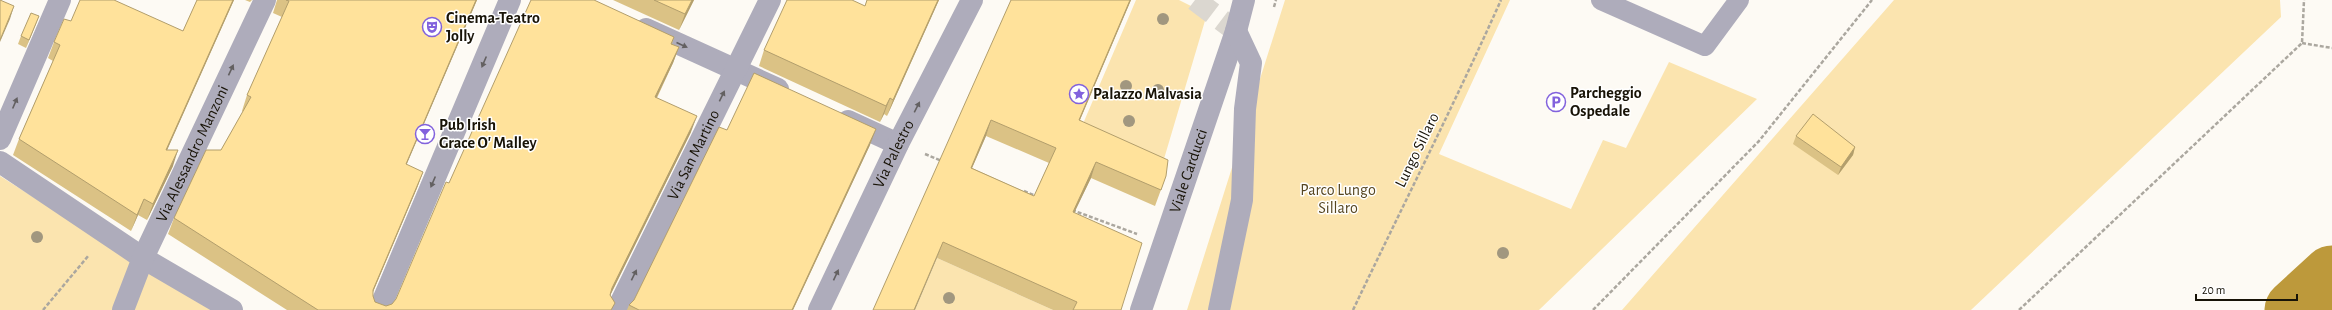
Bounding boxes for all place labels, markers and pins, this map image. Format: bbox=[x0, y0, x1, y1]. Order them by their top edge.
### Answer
place label: Cinema-Teatro Jolly bbox=[446, 10, 540, 45]
theatre icon: Cinema-Teatro Jolly bbox=[421, 16, 443, 38]
place icon: Palazzo Malvasia bbox=[1068, 83, 1090, 105]
place label: Parcheggio Ospedale bbox=[1570, 85, 1642, 119]
place label: Palazzo Malvasia bbox=[1093, 86, 1202, 102]
parking icon: Parcheggio Ospedale bbox=[1545, 91, 1567, 113]
place label: Pub Irish Grace O' Malley bbox=[439, 117, 538, 152]
bar icon: Pub Irish Grace O' Malley bbox=[414, 123, 436, 145]

